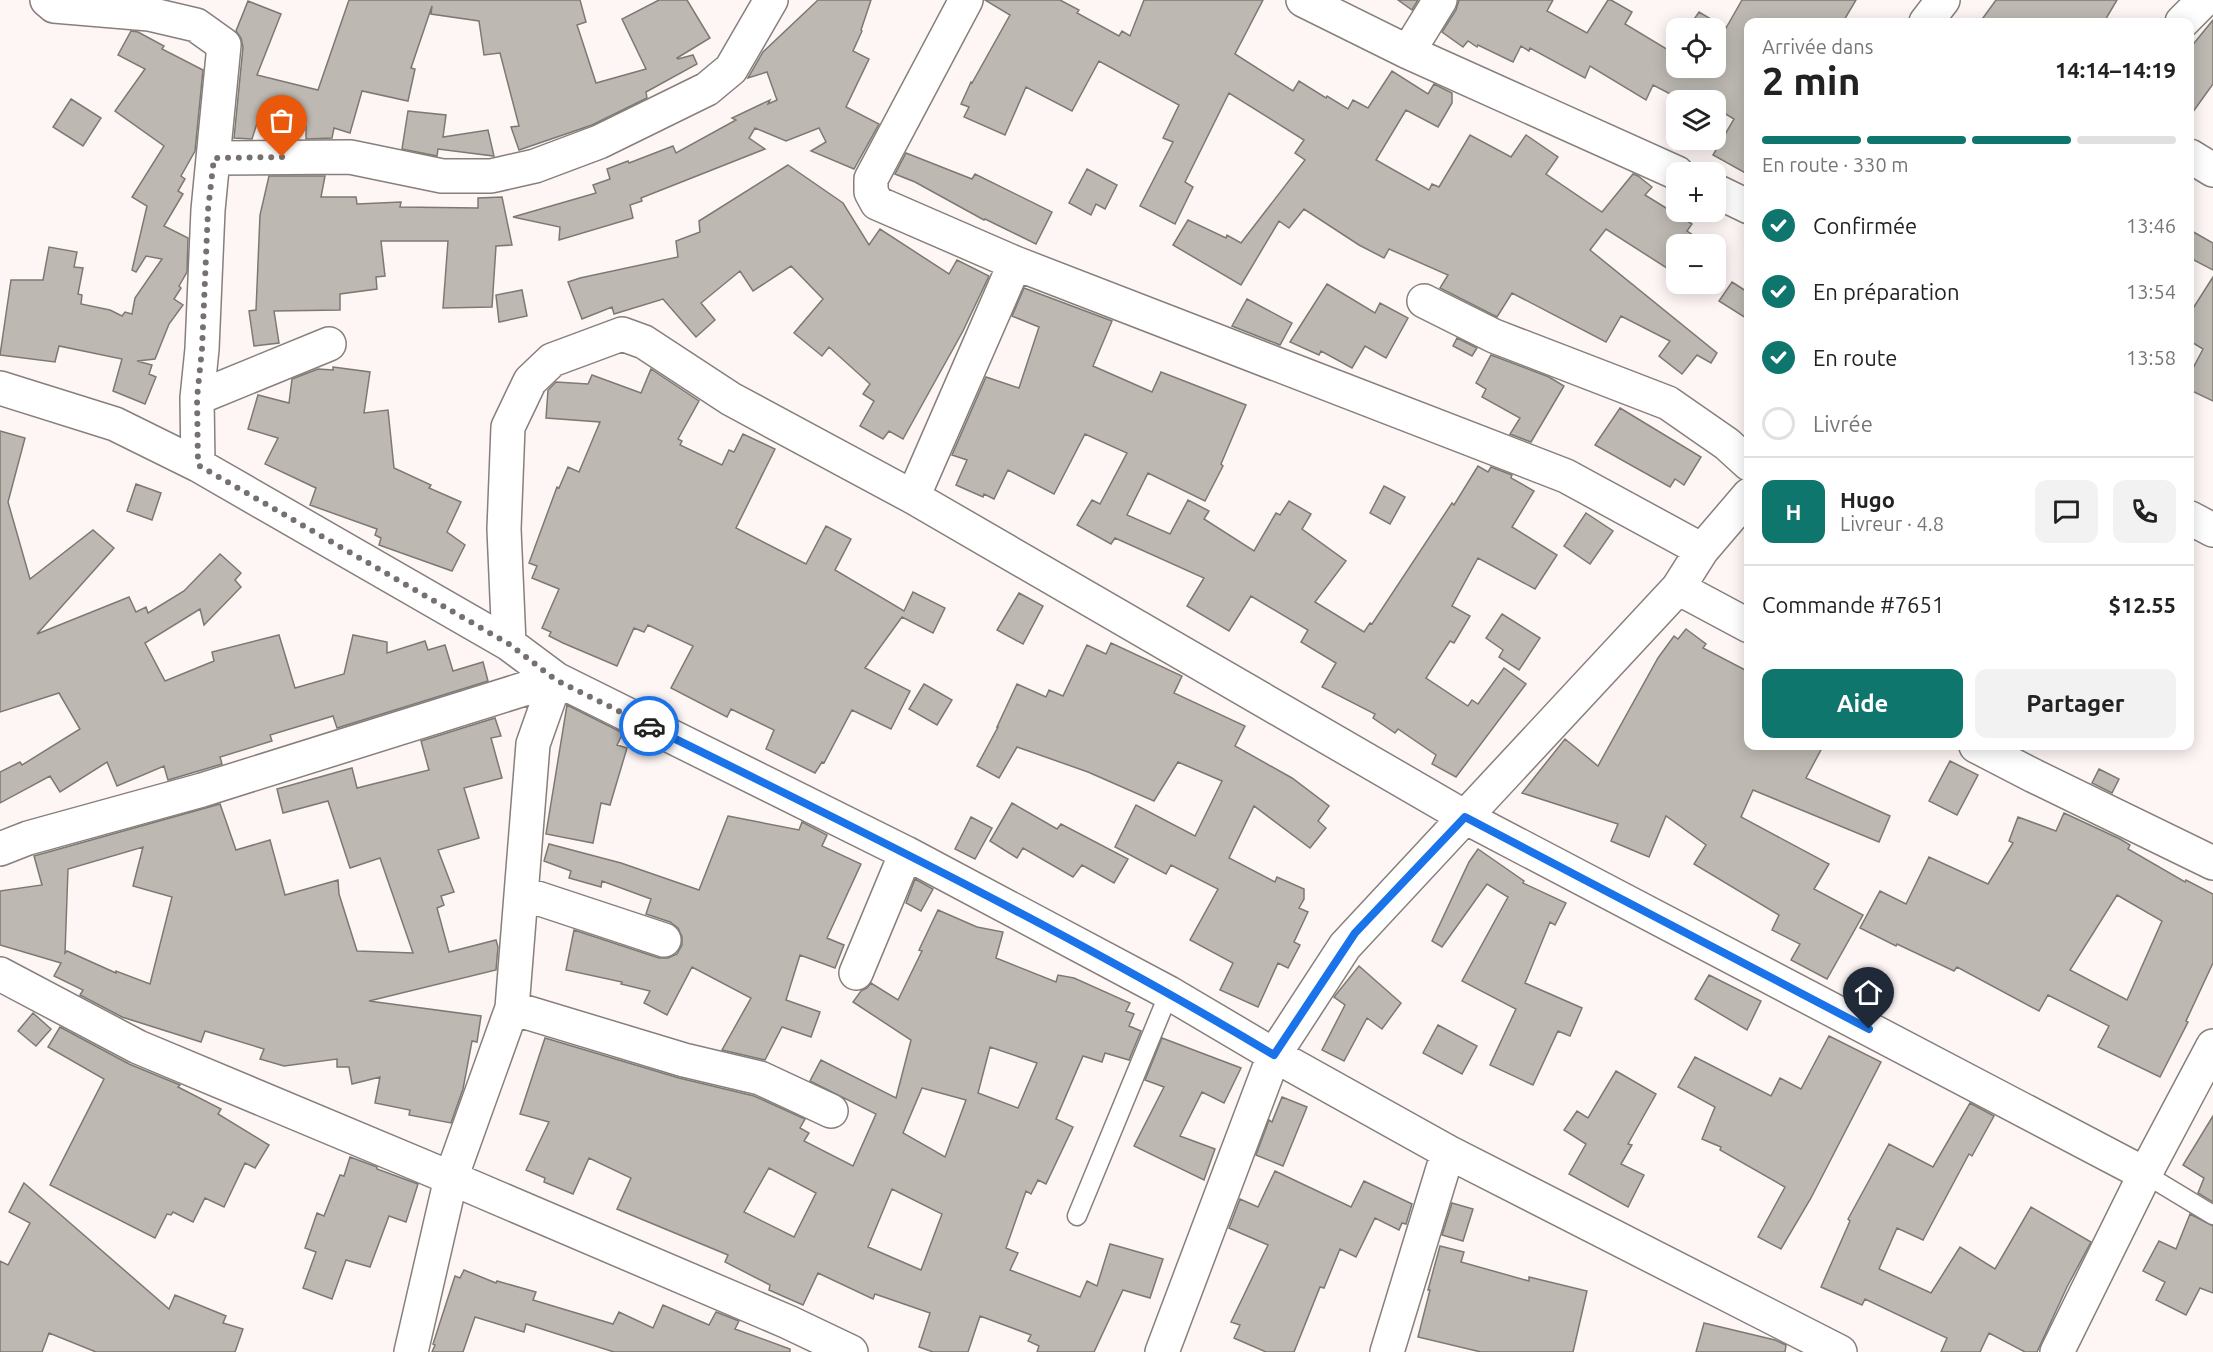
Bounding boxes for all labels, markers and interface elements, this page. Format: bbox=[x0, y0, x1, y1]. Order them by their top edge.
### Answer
map controls bbox=[1666, 18, 1726, 294]
button: locate bbox=[1666, 18, 1726, 78]
text: Arrivée dans bbox=[1762, 35, 1873, 58]
text: 14:14–14:19 bbox=[2055, 57, 2176, 82]
text: 2 min bbox=[1762, 59, 1861, 102]
button: layers bbox=[1666, 90, 1726, 150]
pin bbox=[256, 95, 307, 157]
icon: bag bbox=[265, 104, 298, 137]
text: En route · 330 m bbox=[1762, 153, 1909, 176]
button: + bbox=[1666, 162, 1726, 222]
icon: check bbox=[1762, 209, 1795, 242]
text: Confirmée bbox=[1813, 213, 1917, 238]
text: 13:46 bbox=[2126, 214, 2176, 237]
button: − bbox=[1666, 234, 1726, 294]
icon: check bbox=[1762, 275, 1795, 308]
text: En préparation bbox=[1813, 279, 1960, 304]
text: 13:54 bbox=[2126, 280, 2176, 303]
icon: check bbox=[1762, 341, 1795, 374]
text: En route bbox=[1813, 345, 1897, 370]
text: 13:58 bbox=[2126, 346, 2176, 369]
text: Livrée bbox=[1813, 411, 1873, 436]
button: chat bbox=[2035, 480, 2098, 543]
button: phone bbox=[2113, 480, 2176, 543]
text: Hugo bbox=[1840, 487, 1895, 512]
text: H bbox=[1786, 499, 1801, 524]
text: Livreur · 4.8 bbox=[1840, 512, 1944, 535]
text: Commande #7651 bbox=[1762, 592, 1944, 617]
text: $12.55 bbox=[2109, 592, 2176, 617]
button: Aide bbox=[1762, 669, 1963, 738]
button: Partager bbox=[1975, 669, 2176, 738]
courier bbox=[619, 696, 679, 756]
icon: car bbox=[633, 710, 666, 743]
pin bbox=[1843, 967, 1894, 1029]
icon: home bbox=[1852, 976, 1885, 1009]

